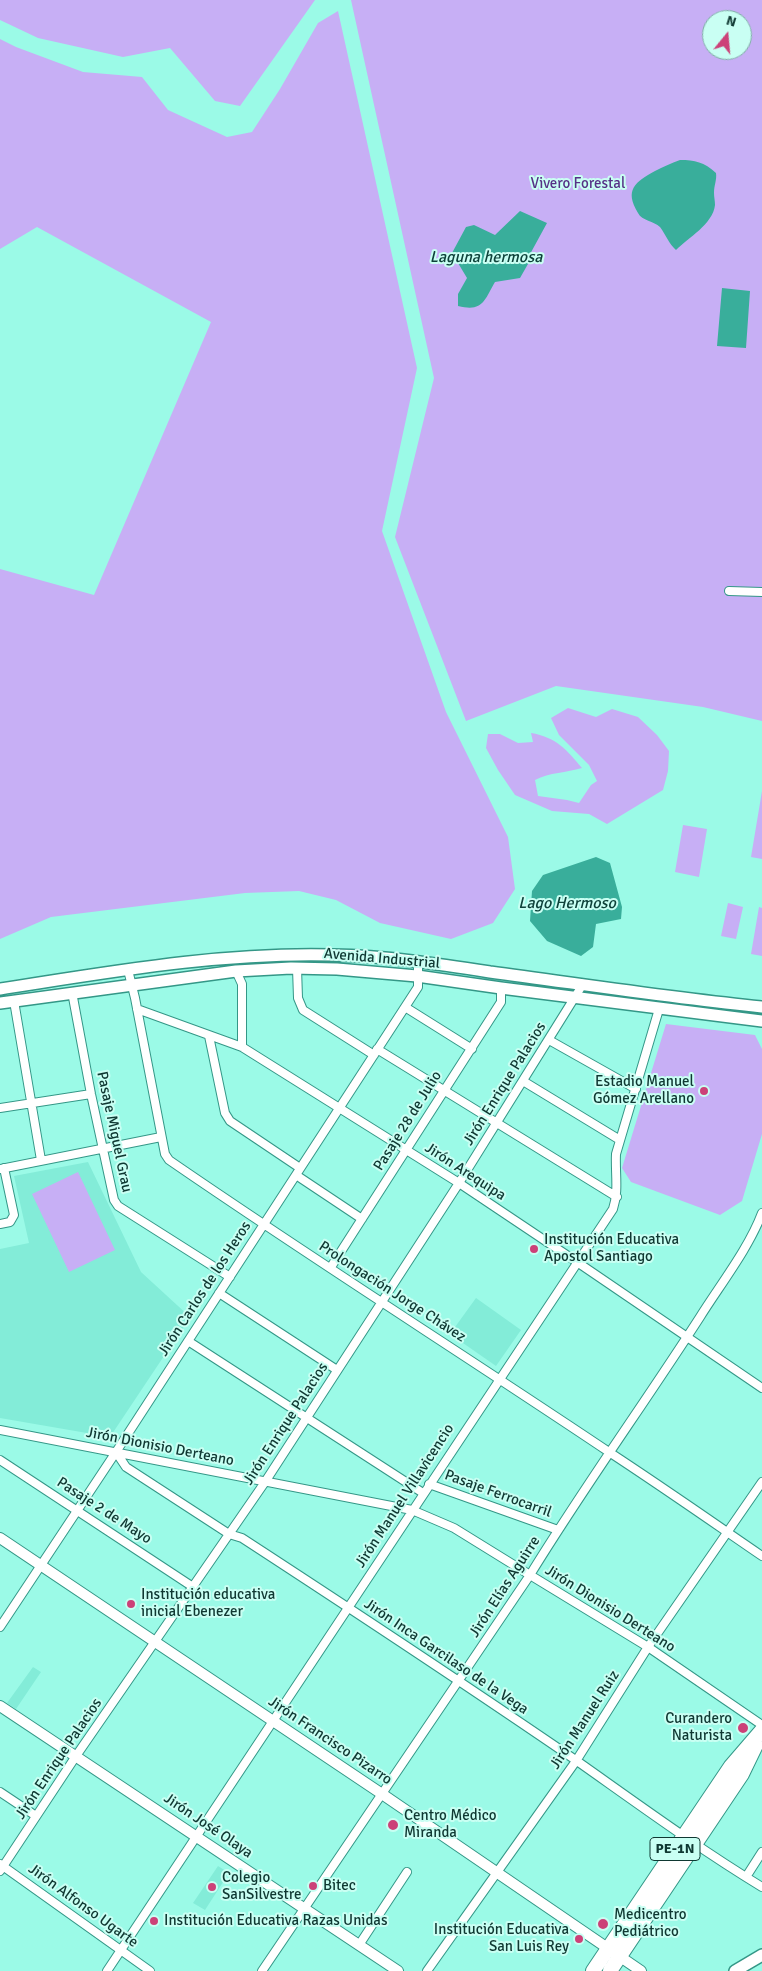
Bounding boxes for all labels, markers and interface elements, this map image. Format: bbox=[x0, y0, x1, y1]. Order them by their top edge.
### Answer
north arrow bbox=[702, 10, 752, 60]
text: N bbox=[724, 12, 738, 31]
park label: Vivero Forestal bbox=[531, 175, 625, 193]
water label: Laguna hermosa bbox=[430, 248, 542, 268]
water label: Lago Hermoso bbox=[518, 894, 616, 914]
street label: Avenida Industrial bbox=[323, 945, 441, 973]
street label: Jirón Enrique Palacios bbox=[460, 1019, 550, 1149]
street label: Pasaje 28 de Julio bbox=[370, 1068, 446, 1174]
street label: Pasaje Miguel Grau bbox=[92, 1070, 136, 1194]
place label: Estadio Manuel Gómez Arellano bbox=[593, 1073, 694, 1108]
marker: Estadio Manuel Gómez Arellano bbox=[698, 1085, 710, 1097]
street label: Jirón Arequipa bbox=[421, 1139, 509, 1205]
street label: Jirón Carlos de los Heros bbox=[155, 1218, 255, 1360]
place label: Institución Educativa Apostol Santiago bbox=[544, 1231, 679, 1266]
street label: Prolongación Jorge Chávez bbox=[315, 1238, 469, 1346]
marker: Institución Educativa Apostol Santiago bbox=[528, 1243, 540, 1255]
street label: Jirón Enrique Palacios bbox=[240, 1359, 332, 1489]
street label: Jirón Manuel Villavicencio bbox=[352, 1421, 458, 1571]
street label: Jirón Dionisio Derteano bbox=[85, 1424, 235, 1470]
street label: Pasaje Ferrocarril bbox=[442, 1466, 554, 1522]
street label: Pasaje 2 de Mayo bbox=[53, 1474, 155, 1548]
street label: Jirón Elías Aguirre bbox=[466, 1533, 544, 1641]
street label: Jirón Dionisio Derteano bbox=[542, 1562, 678, 1656]
place label: Institución educativa inicial Ebenezer bbox=[141, 1586, 275, 1621]
street label: Jirón Inca Garcilaso de la Vega bbox=[360, 1595, 532, 1719]
marker: Institución educativa inicial Ebenezer bbox=[125, 1598, 137, 1610]
street label: Jirón Manuel Ruiz bbox=[546, 1667, 624, 1773]
street label: Jirón Francisco Pizarro bbox=[265, 1693, 395, 1789]
street label: Jirón Enrique Palacios bbox=[12, 1695, 106, 1823]
place label: Curandero Naturista bbox=[665, 1710, 732, 1745]
marker: Curandero Naturista bbox=[736, 1721, 750, 1735]
street label: Jirón José Olaya bbox=[160, 1790, 256, 1862]
place label: Centro Médico Miranda bbox=[404, 1807, 497, 1842]
marker: Centro Médico Miranda bbox=[386, 1818, 400, 1832]
road number: PE-1N bbox=[650, 1838, 700, 1860]
street label: Jirón Alfonso Ugarte bbox=[25, 1860, 141, 1952]
place label: Colegio SanSilvestre bbox=[222, 1869, 301, 1904]
place label: Bitec bbox=[323, 1877, 356, 1895]
marker: Bitec bbox=[307, 1880, 319, 1892]
marker: Colegio SanSilvestre bbox=[206, 1881, 218, 1893]
place label: Medicentro Pediátrico bbox=[614, 1906, 687, 1941]
place label: Institución Educativa Razas Unidas bbox=[164, 1912, 388, 1930]
marker: Institución Educativa Razas Unidas bbox=[148, 1915, 160, 1927]
marker: Medicentro Pediátrico bbox=[596, 1917, 610, 1931]
place label: Institución Educativa San Luis Rey bbox=[434, 1921, 569, 1956]
marker: Institución Educativa San Luis Rey bbox=[573, 1933, 585, 1945]

